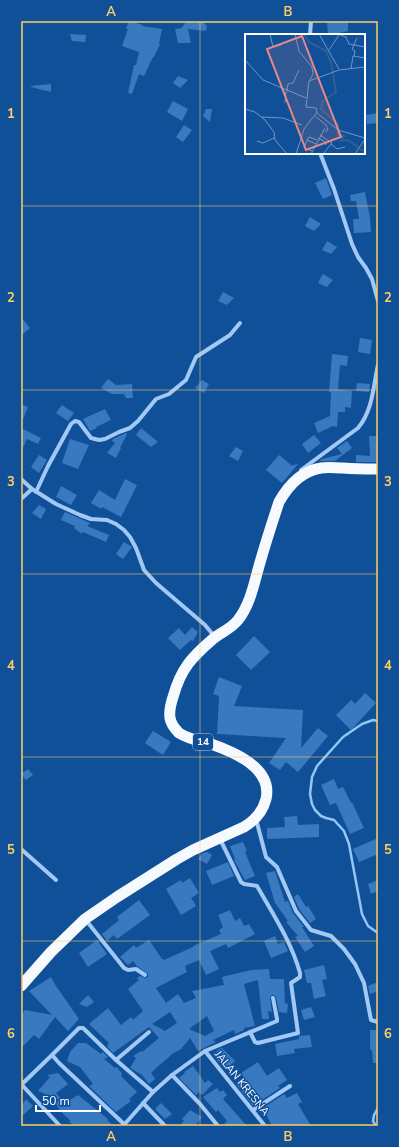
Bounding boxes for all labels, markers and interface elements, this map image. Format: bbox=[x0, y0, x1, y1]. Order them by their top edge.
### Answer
text: A bbox=[106, 3, 116, 21]
text: B bbox=[284, 3, 293, 21]
inset map bbox=[245, 34, 365, 154]
text: 1 bbox=[7, 105, 15, 123]
text: 1 bbox=[384, 105, 392, 123]
text: 2 bbox=[7, 289, 15, 307]
text: 2 bbox=[384, 289, 392, 307]
text: 3 bbox=[7, 473, 15, 491]
text: 3 bbox=[384, 473, 392, 491]
text: 4 bbox=[7, 657, 15, 675]
text: 4 bbox=[384, 657, 392, 675]
road number: 14 bbox=[193, 734, 213, 750]
text: 5 bbox=[7, 841, 15, 859]
text: 5 bbox=[384, 841, 392, 859]
text: 6 bbox=[7, 1025, 15, 1043]
text: 6 bbox=[384, 1025, 392, 1043]
street label: JALAN KRESNA bbox=[210, 1047, 273, 1119]
scale bar bbox=[36, 1087, 100, 1113]
text: 50 m bbox=[42, 1093, 70, 1109]
text: A bbox=[106, 1128, 116, 1146]
text: B bbox=[284, 1128, 293, 1146]

